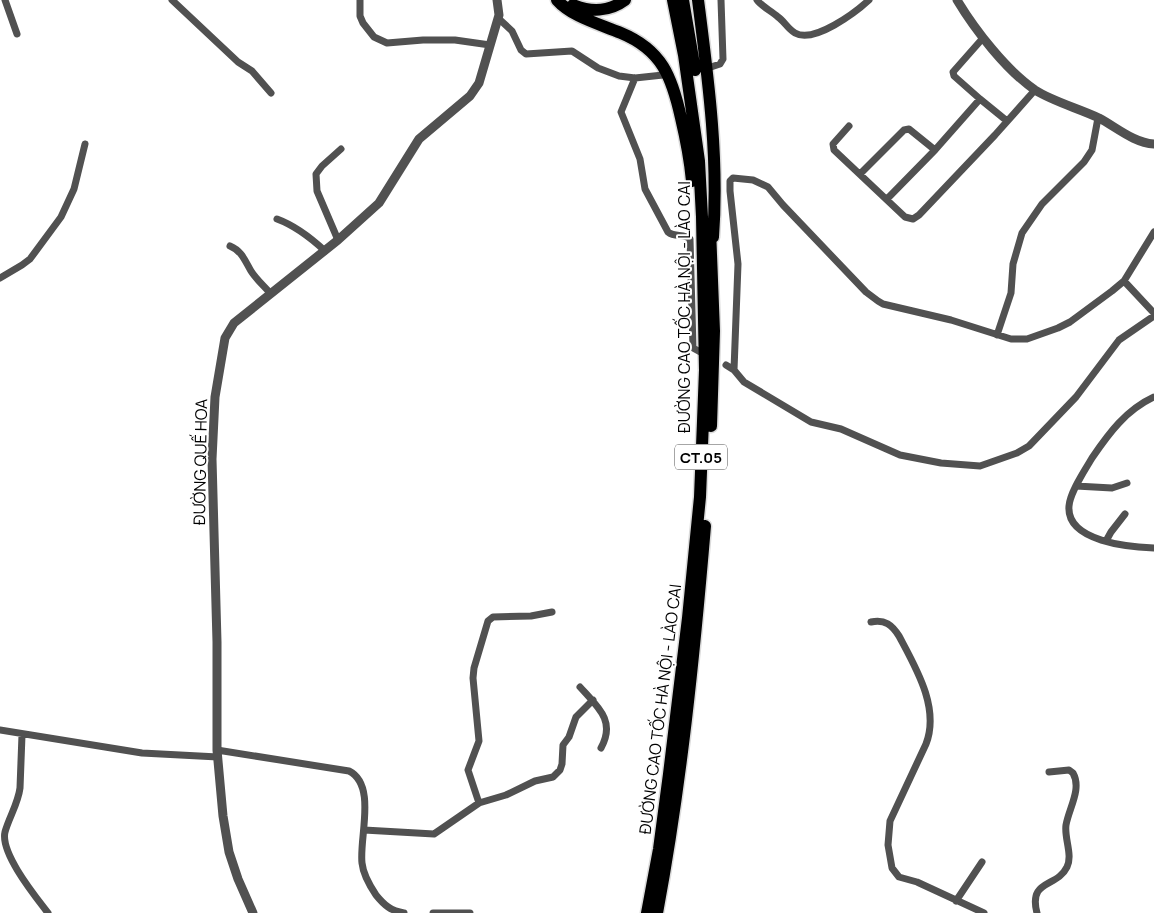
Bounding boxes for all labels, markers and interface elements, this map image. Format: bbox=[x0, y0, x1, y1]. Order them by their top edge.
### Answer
street label: ĐƯỜNG CAO TỐC HÀ NỘI - LÀO CAI bbox=[672, 181, 695, 433]
street label: ĐƯỜNG QUẾ HOA bbox=[187, 399, 212, 525]
road number: CT.05 bbox=[675, 444, 727, 470]
street label: ĐƯỜNG CAO TỐC HÀ NỘI - LÀO CAI bbox=[633, 583, 686, 835]

